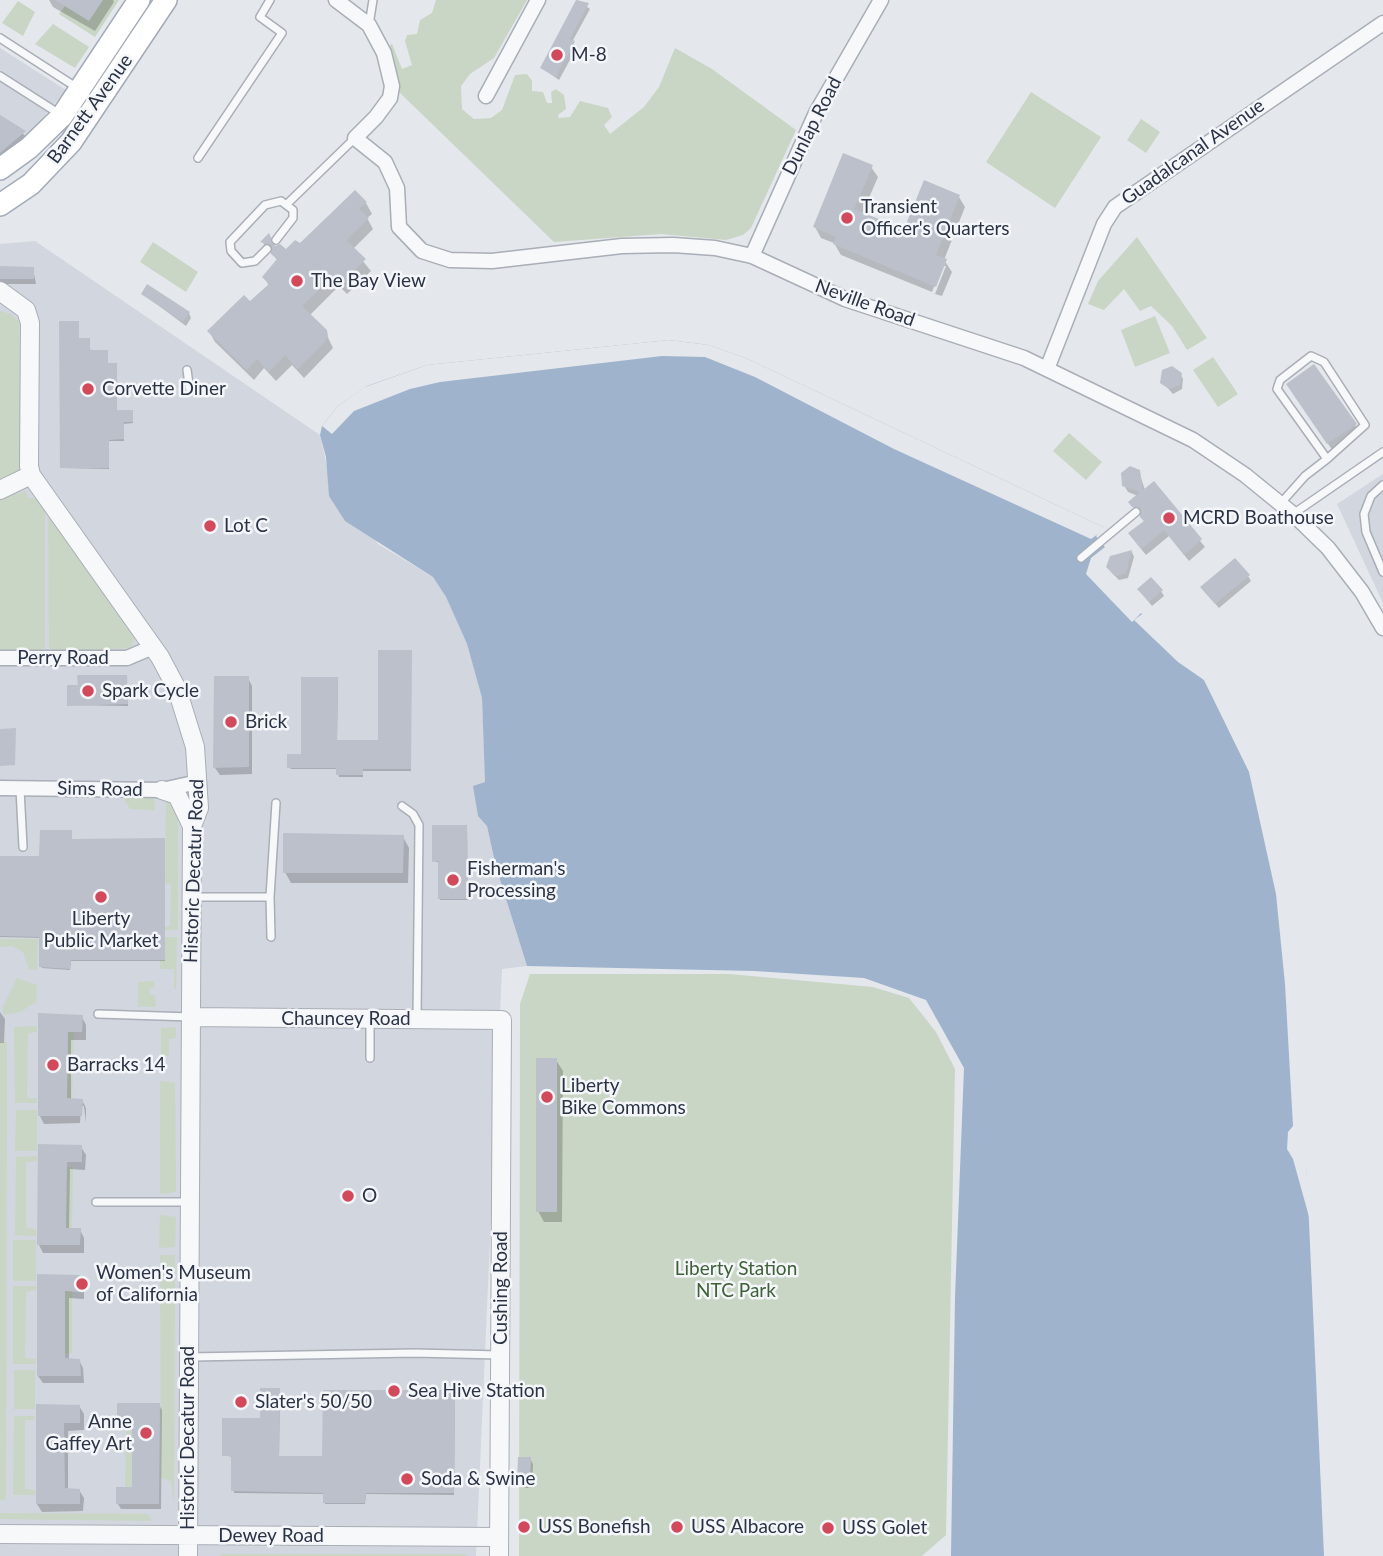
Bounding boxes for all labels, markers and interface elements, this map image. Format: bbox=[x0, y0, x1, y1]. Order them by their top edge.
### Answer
place label: M-8 bbox=[571, 44, 607, 66]
marker: M-8 bbox=[549, 47, 565, 63]
street label: Barnett Avenue bbox=[43, 50, 137, 168]
street label: Dunlap Road bbox=[778, 73, 846, 179]
street label: Guadalcanal Avenue bbox=[1117, 94, 1269, 210]
place label: Transient Officer's Quarters bbox=[861, 196, 1010, 240]
marker: Transient Officer's Quarters bbox=[839, 210, 855, 226]
place label: The Bay View bbox=[311, 270, 426, 292]
marker: The Bay View bbox=[289, 273, 305, 289]
street label: Neville Road bbox=[812, 274, 918, 332]
place label: Corvette Diner bbox=[102, 378, 226, 400]
marker: Corvette Diner bbox=[80, 381, 96, 397]
place label: MCRD Boathouse bbox=[1183, 507, 1334, 529]
marker: MCRD Boathouse bbox=[1161, 510, 1177, 526]
place label: Lot C bbox=[224, 515, 268, 537]
marker: Lot C bbox=[202, 518, 218, 534]
street label: Perry Road bbox=[17, 647, 109, 669]
place label: Spark Cycle bbox=[102, 680, 199, 702]
marker: Spark Cycle bbox=[80, 683, 96, 699]
place label: Brick bbox=[245, 711, 287, 733]
marker: Brick bbox=[223, 714, 239, 730]
street label: Sims Road bbox=[57, 777, 143, 801]
street label: Historic Decatur Road bbox=[179, 779, 209, 963]
place label: Fisherman's Processing bbox=[467, 858, 565, 902]
marker: Fisherman's Processing bbox=[445, 872, 461, 888]
marker: Liberty Public Market bbox=[93, 889, 109, 905]
place label: Liberty Public Market bbox=[43, 908, 159, 952]
street label: Chauncey Road bbox=[281, 1008, 411, 1030]
place label: Barracks 14 bbox=[67, 1054, 166, 1076]
marker: Barracks 14 bbox=[45, 1057, 61, 1073]
place label: Liberty Bike Commons bbox=[561, 1075, 686, 1119]
marker: Liberty Bike Commons bbox=[539, 1089, 555, 1105]
place label: O bbox=[362, 1185, 377, 1207]
marker: O bbox=[340, 1188, 356, 1204]
street label: Cushing Road bbox=[490, 1231, 512, 1345]
park label: Liberty Station NTC Park bbox=[675, 1258, 797, 1302]
place label: Women's Museum of California bbox=[96, 1262, 251, 1306]
marker: Women's Museum of California bbox=[74, 1276, 90, 1292]
street label: Historic Decatur Road bbox=[177, 1346, 199, 1530]
place label: Sea Hive Station bbox=[408, 1380, 545, 1402]
marker: Sea Hive Station bbox=[386, 1383, 402, 1399]
place label: Slater's 50/50 bbox=[255, 1391, 372, 1413]
marker: Slater's 50/50 bbox=[233, 1394, 249, 1410]
place label: Anne Gaffey Art bbox=[46, 1411, 132, 1455]
marker: Anne Gaffey Art bbox=[138, 1425, 154, 1441]
place label: Soda & Swine bbox=[421, 1468, 535, 1490]
marker: Soda & Swine bbox=[399, 1471, 415, 1487]
place label: USS Bonefish bbox=[538, 1516, 651, 1538]
place label: USS Albacore bbox=[691, 1516, 804, 1538]
place label: USS Golet bbox=[842, 1517, 927, 1539]
marker: USS Bonefish bbox=[516, 1519, 532, 1535]
marker: USS Albacore bbox=[669, 1519, 685, 1535]
marker: USS Golet bbox=[820, 1520, 836, 1536]
street label: Dewey Road bbox=[218, 1525, 324, 1547]

